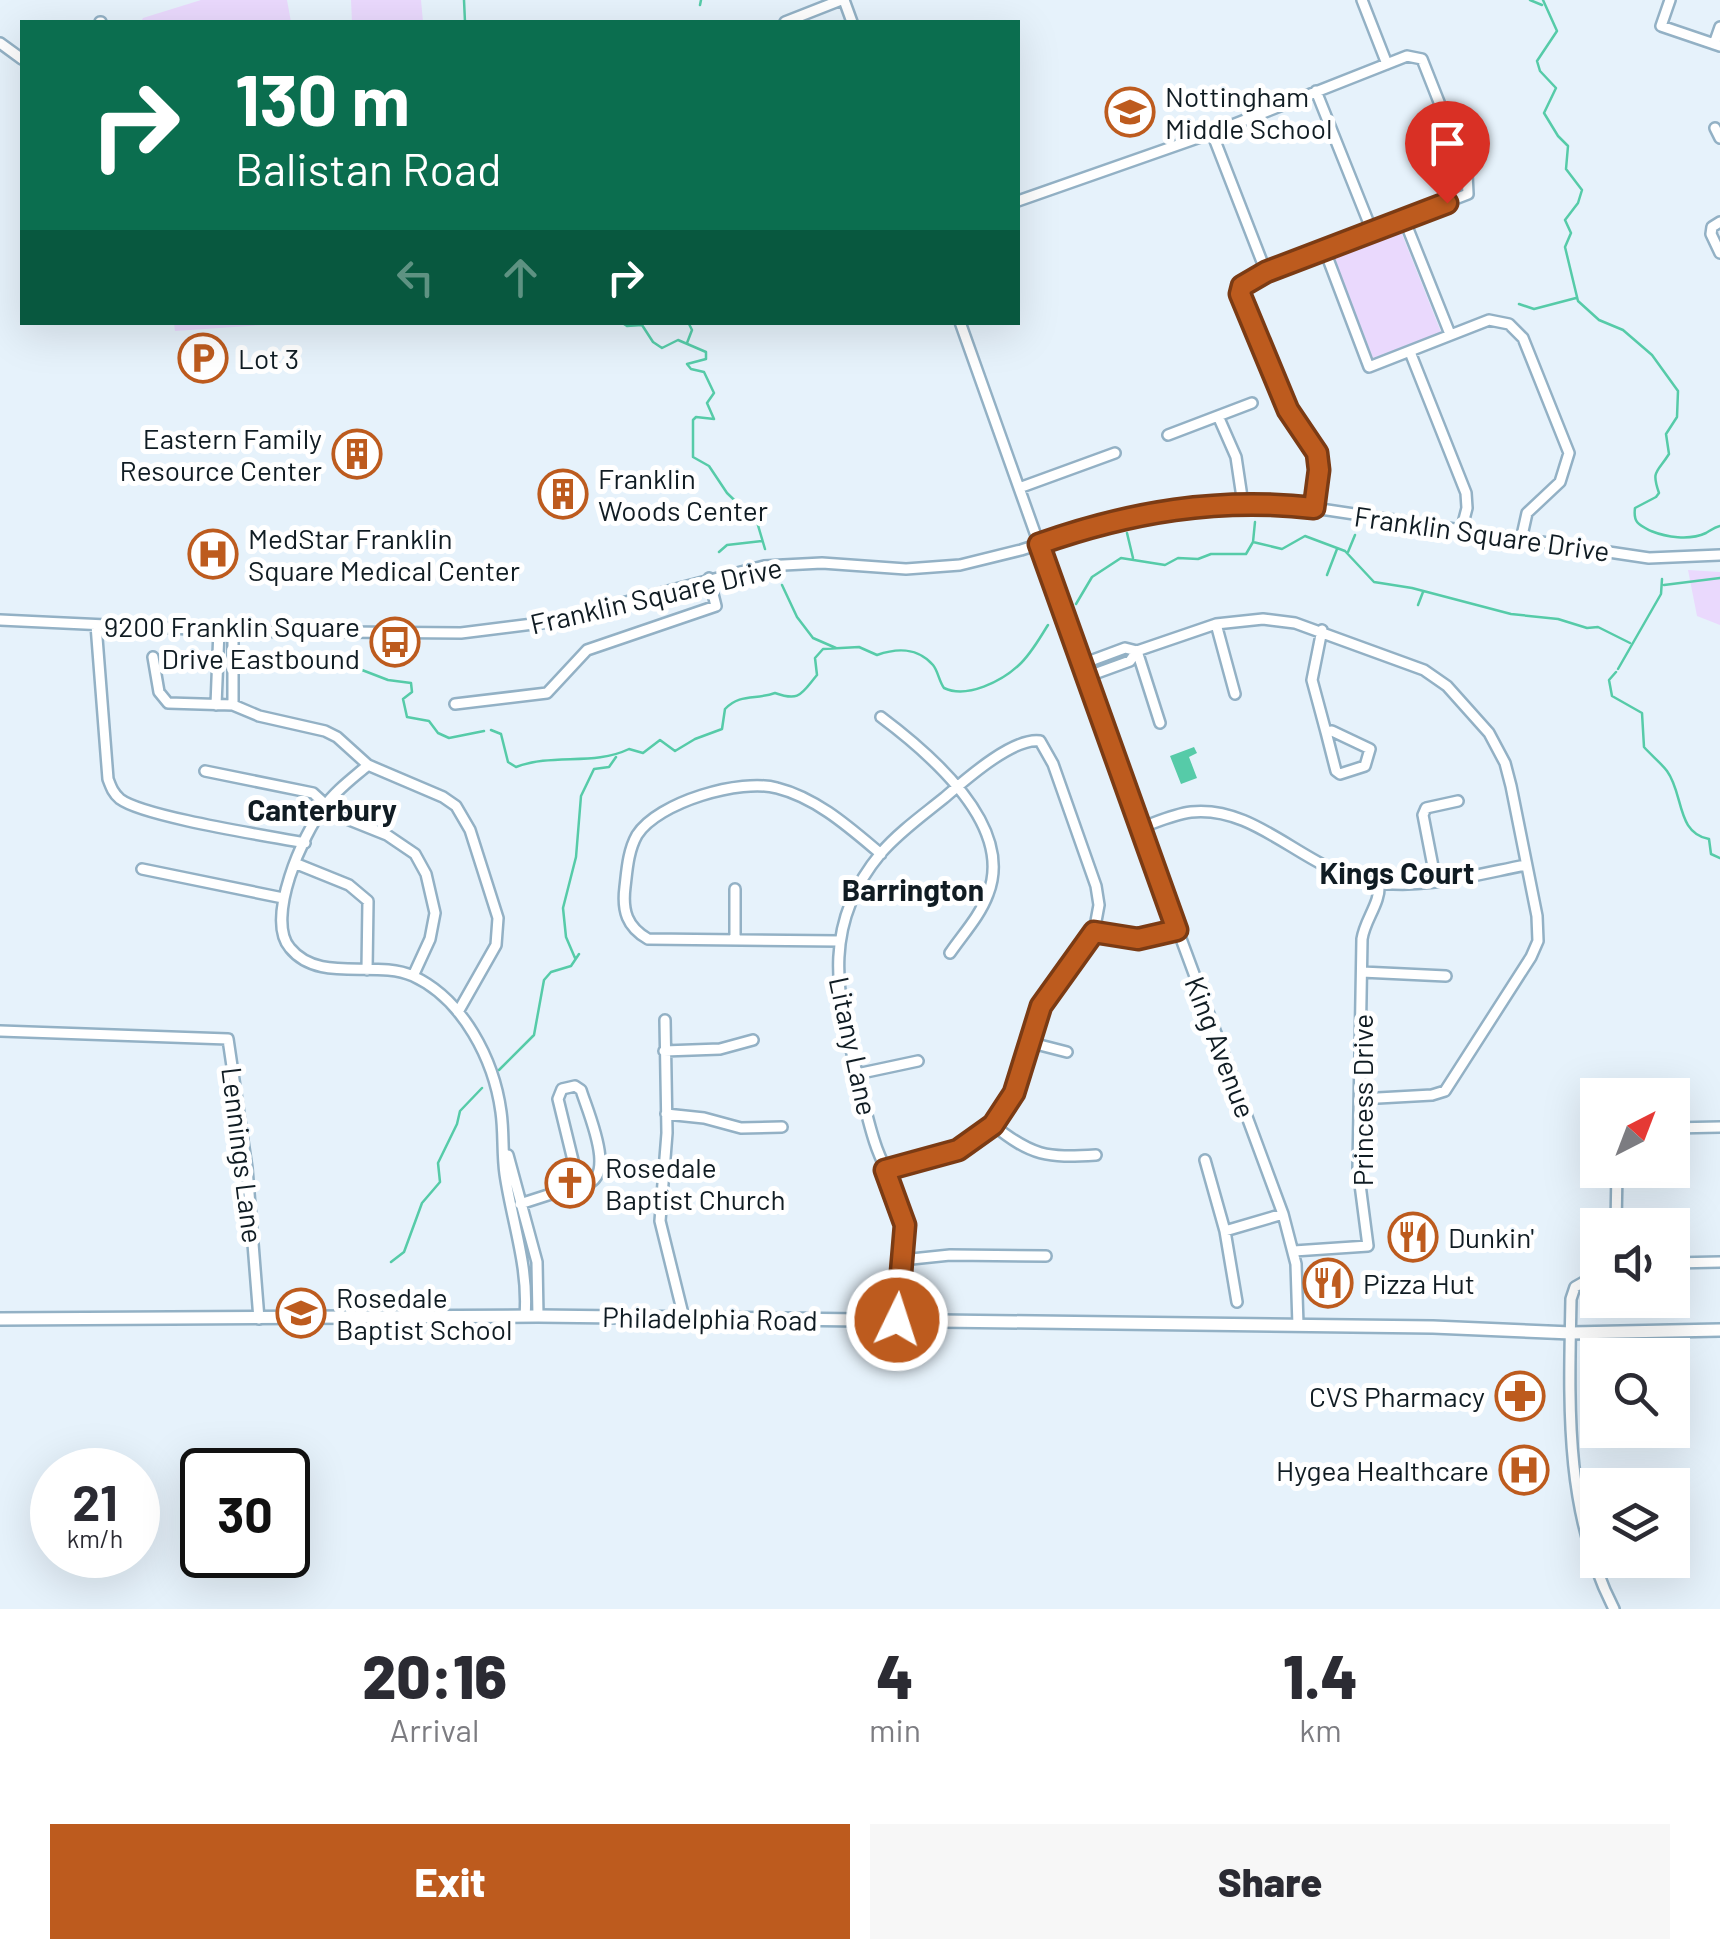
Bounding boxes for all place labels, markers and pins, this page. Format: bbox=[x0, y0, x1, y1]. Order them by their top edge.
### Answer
place label: Nottingham Middle School bbox=[1165, 79, 1332, 145]
school or university icon: Nottingham Middle School bbox=[1104, 86, 1156, 138]
pin bbox=[1405, 101, 1490, 204]
parking icon: Lot 3 bbox=[177, 332, 229, 384]
place label: Lot 3 bbox=[238, 341, 299, 375]
place label: Eastern Family Resource Center bbox=[120, 421, 322, 487]
building icon: Eastern Family Resource Center bbox=[331, 428, 383, 480]
place label: Franklin Woods Center bbox=[598, 461, 768, 527]
building icon: Franklin Woods Center bbox=[537, 468, 589, 520]
place label: MedStar Franklin Square Medical Center bbox=[248, 521, 520, 587]
hospital icon: MedStar Franklin Square Medical Center bbox=[187, 528, 239, 580]
place label: 9200 Franklin Square Drive Eastbound bbox=[104, 609, 360, 675]
bus stop icon: 9200 Franklin Square Drive Eastbound bbox=[369, 616, 421, 668]
place label: Rosedale Baptist Church bbox=[605, 1150, 786, 1216]
church icon: Rosedale Baptist Church bbox=[544, 1157, 596, 1209]
restaurant icon: Dunkin' bbox=[1387, 1211, 1439, 1263]
place label: Dunkin' bbox=[1448, 1220, 1534, 1254]
restaurant icon: Pizza Hut bbox=[1302, 1257, 1354, 1309]
place label: Pizza Hut bbox=[1363, 1266, 1475, 1300]
place label: Rosedale Baptist School bbox=[336, 1280, 513, 1346]
school or university icon: Rosedale Baptist School bbox=[275, 1287, 327, 1339]
pharmacy icon: CVS Pharmacy bbox=[1494, 1370, 1546, 1422]
place label: CVS Pharmacy bbox=[1309, 1379, 1485, 1413]
hospital icon: Hygea Healthcare bbox=[1498, 1444, 1550, 1496]
place label: Hygea Healthcare bbox=[1276, 1453, 1489, 1487]

